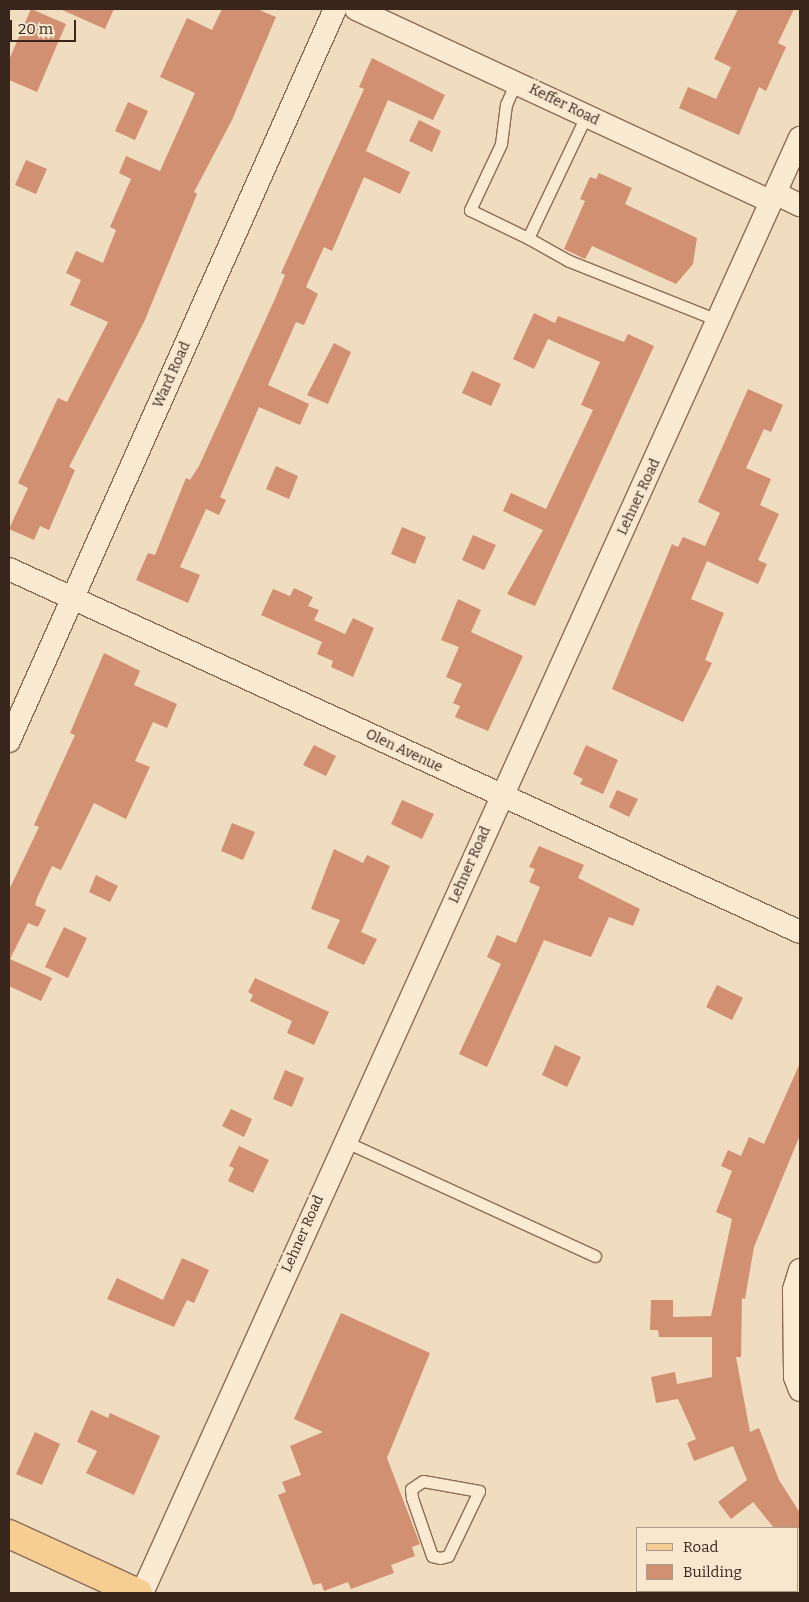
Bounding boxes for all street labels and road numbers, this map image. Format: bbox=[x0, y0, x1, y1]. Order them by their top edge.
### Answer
street label: Keffer Road bbox=[526, 81, 602, 129]
street label: Ward Road bbox=[150, 339, 194, 411]
street label: Lehner Road bbox=[614, 456, 664, 538]
street label: Olen Avenue bbox=[363, 726, 445, 776]
street label: Lehner Road bbox=[446, 824, 494, 906]
street label: Lehner Road bbox=[279, 1193, 327, 1275]

